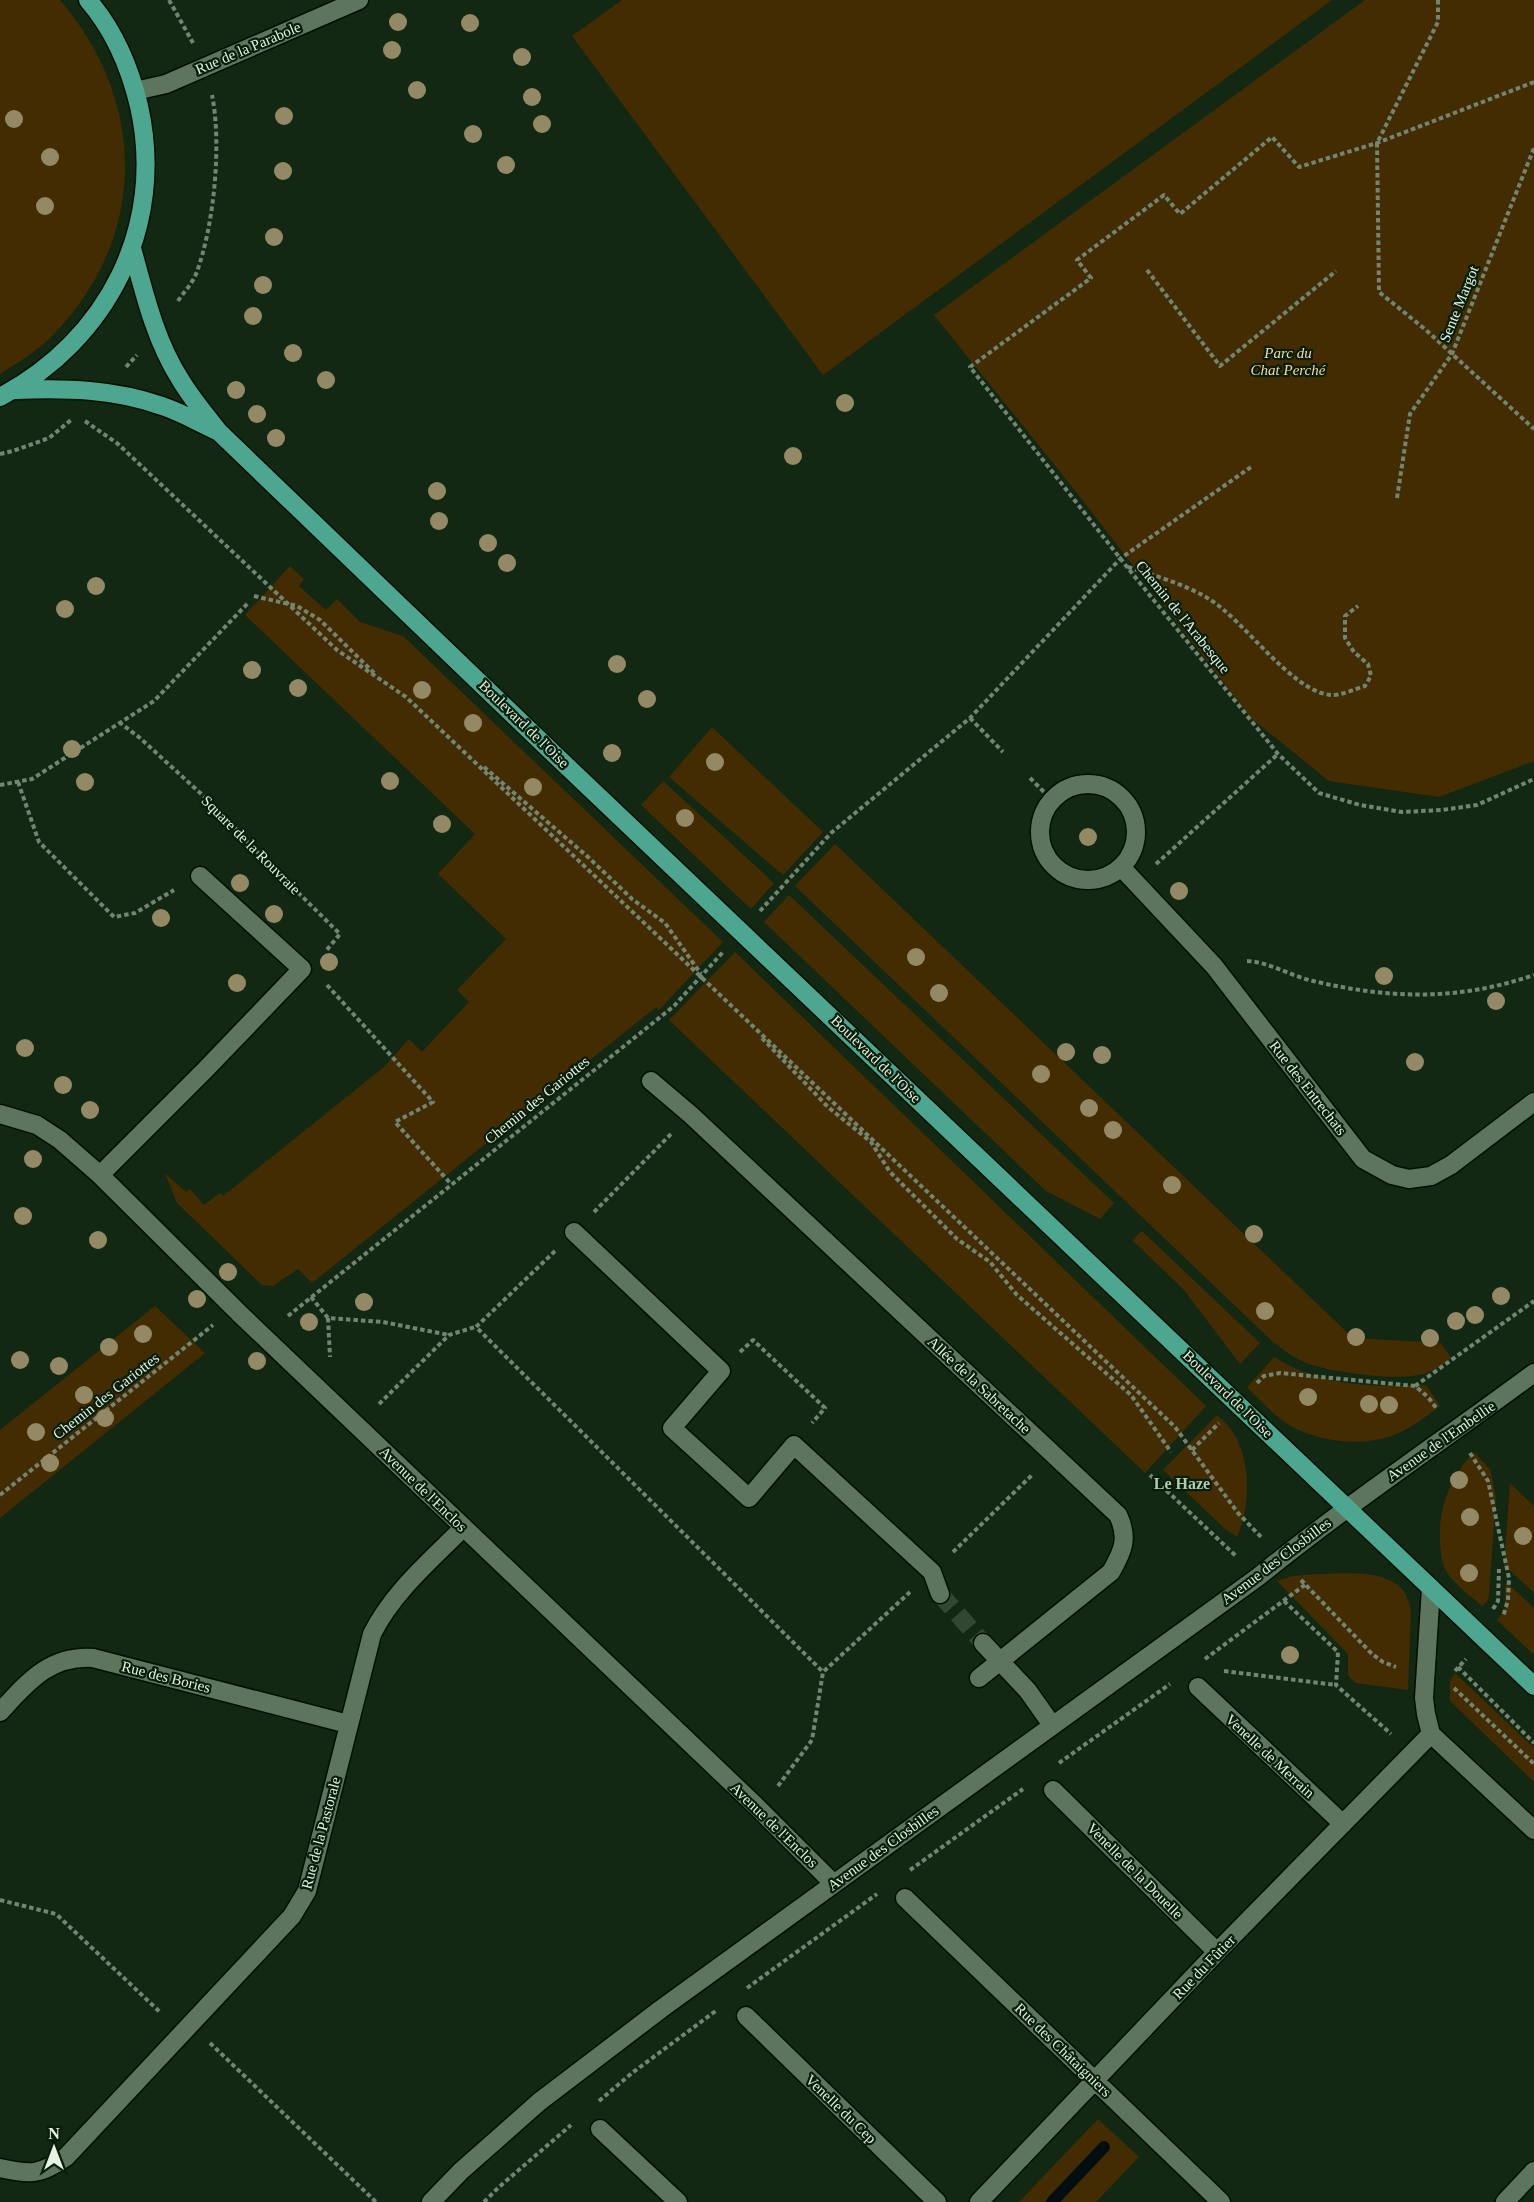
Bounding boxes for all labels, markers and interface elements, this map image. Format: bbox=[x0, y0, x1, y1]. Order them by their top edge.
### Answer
street label: Rue de la Parabole bbox=[193, 18, 303, 77]
street label: Sente Margot bbox=[1436, 263, 1482, 345]
park label: Parc du Chat Perché bbox=[1251, 345, 1327, 378]
street label: Chemin de l'Arabesque bbox=[1133, 557, 1234, 677]
street label: Boulevard de l'Oise bbox=[476, 677, 572, 771]
street label: Square de la Rouvraie bbox=[198, 792, 304, 898]
street label: Boulevard de l'Oise bbox=[828, 1012, 924, 1106]
street label: Rue des Entrechats bbox=[1266, 1038, 1350, 1138]
street label: Chemin des Gariottes bbox=[481, 1053, 593, 1147]
street label: Allée de la Sabretache bbox=[924, 1333, 1034, 1437]
street label: Boulevard de l'Oise bbox=[1180, 1347, 1276, 1441]
street label: Chemin des Gariottes bbox=[50, 1350, 162, 1442]
street label: Avenue de l'Embellie bbox=[1384, 1397, 1498, 1484]
street label: Avenue de l'Enclos bbox=[376, 1443, 470, 1535]
district label: Le Haze bbox=[1154, 1475, 1210, 1492]
street label: Avenue des Closbilles bbox=[1218, 1514, 1334, 1607]
street label: Rue des Bories bbox=[120, 1658, 212, 1696]
street label: Venelle de Merrain bbox=[1223, 1711, 1318, 1801]
street label: Rue de la Pastorale bbox=[298, 1775, 344, 1891]
street label: Avenue de l'Enclos bbox=[727, 1779, 821, 1871]
street label: Avenue des Closbilles bbox=[824, 1802, 942, 1894]
street label: Venelle de la Douelle bbox=[1084, 1820, 1186, 1922]
street label: Rue du Fûtier bbox=[1170, 1932, 1238, 2002]
street label: Rue des Châtaigniers bbox=[1012, 2000, 1115, 2100]
street label: Venelle du Cep bbox=[802, 2071, 880, 2147]
north arrow bbox=[24, 2118, 84, 2178]
text: N bbox=[48, 2125, 60, 2142]

